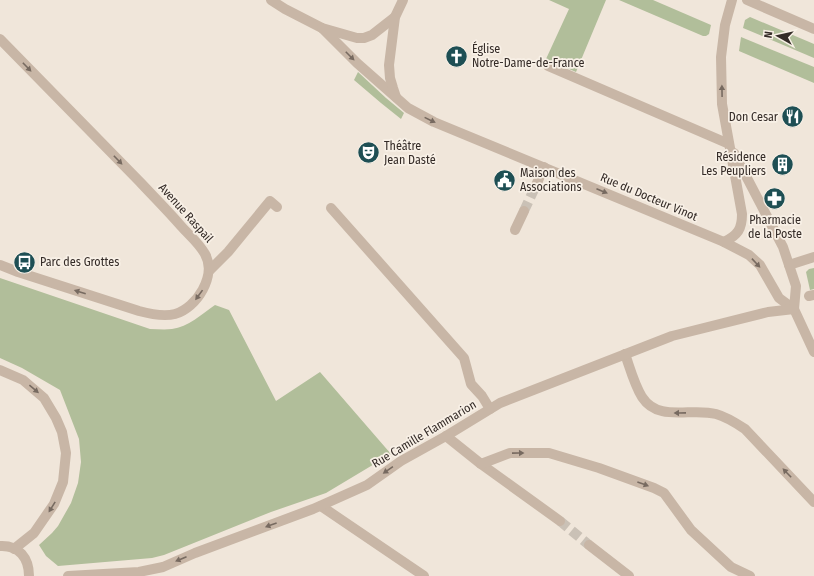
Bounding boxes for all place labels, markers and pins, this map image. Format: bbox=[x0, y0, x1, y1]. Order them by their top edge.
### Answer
place label: Église Notre-Dame-de-France bbox=[472, 41, 585, 70]
church icon: Église Notre-Dame-de-France bbox=[443, 43, 469, 69]
restaurant icon: Don Cesar bbox=[780, 104, 806, 130]
place label: Don Cesar bbox=[729, 110, 779, 124]
place label: Théâtre Jean Dasté bbox=[384, 139, 436, 167]
theatre icon: Théâtre Jean Dasté bbox=[356, 140, 382, 166]
place label: Résidence Les Peupliers bbox=[701, 150, 766, 178]
building icon: Résidence Les Peupliers bbox=[769, 151, 795, 177]
place label: Maison des Associations bbox=[520, 166, 582, 194]
public building icon: Maison des Associations bbox=[492, 167, 518, 193]
pharmacy icon: Pharmacie de la Poste bbox=[762, 186, 788, 212]
place label: Pharmacie de la Poste bbox=[748, 213, 802, 241]
bus stop icon: Parc des Grottes bbox=[11, 249, 37, 275]
place label: Parc des Grottes bbox=[40, 255, 119, 269]

